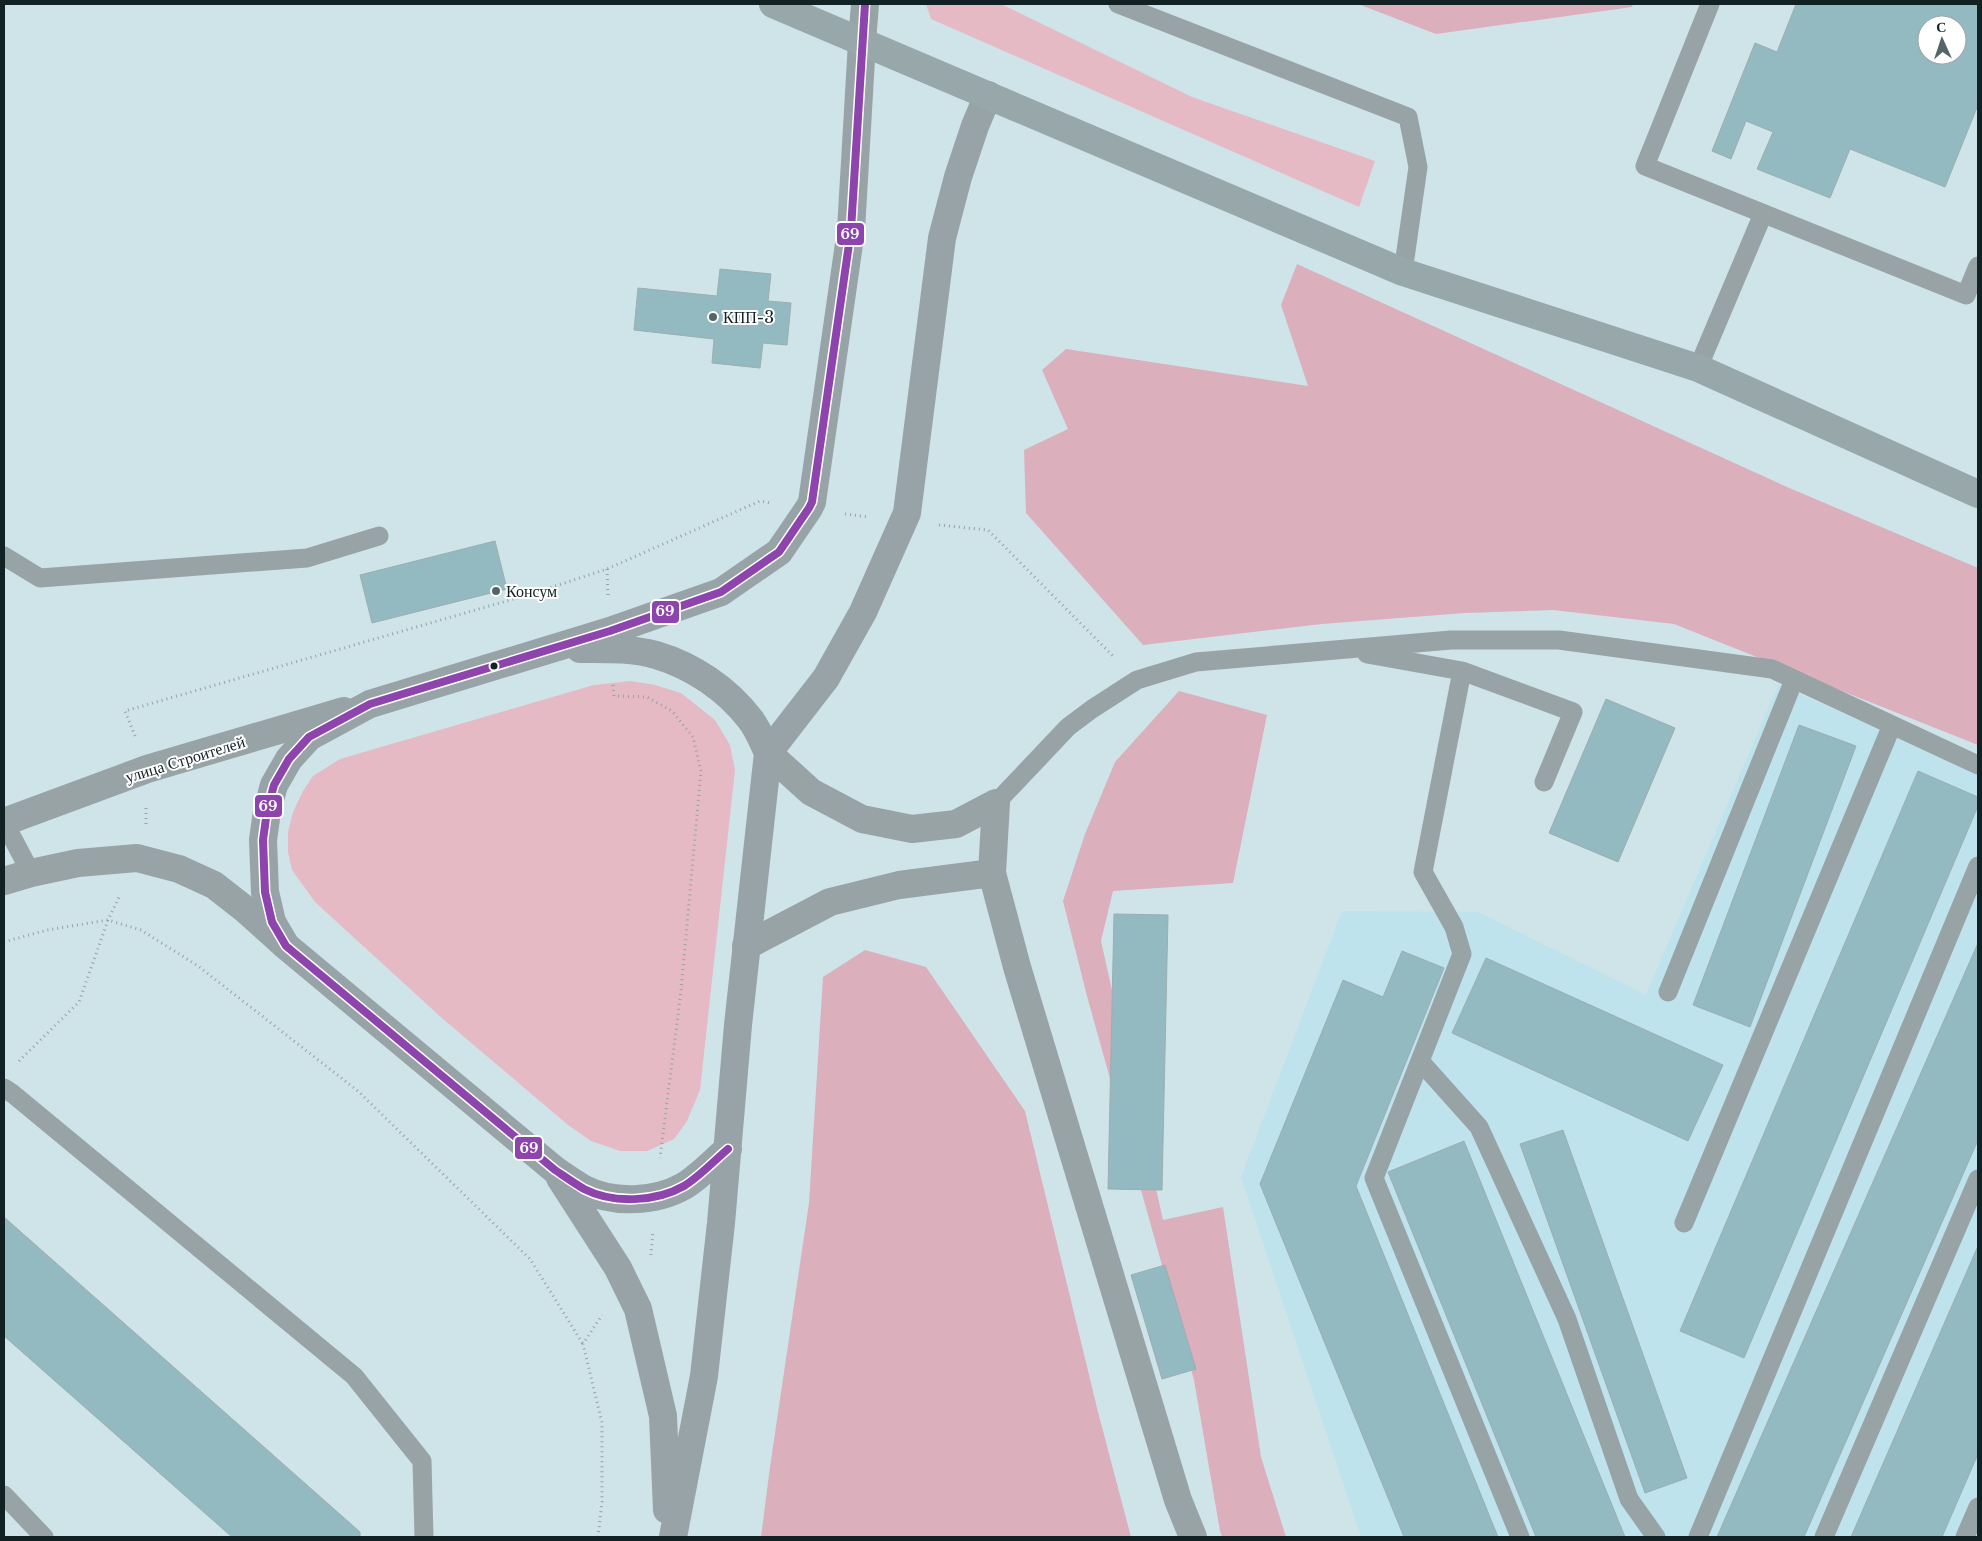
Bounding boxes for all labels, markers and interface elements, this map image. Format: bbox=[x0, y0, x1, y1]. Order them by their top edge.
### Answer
north arrow bbox=[1917, 15, 1967, 65]
text: С bbox=[1936, 18, 1947, 36]
line badge: 69 bbox=[836, 222, 865, 246]
text: 69 bbox=[841, 225, 859, 243]
place label: КПП-3 bbox=[723, 307, 774, 327]
marker: КПП-3 bbox=[707, 311, 719, 323]
place label: Консум bbox=[506, 581, 557, 601]
marker: Консум bbox=[490, 585, 502, 597]
line badge: 69 bbox=[651, 600, 680, 624]
text: 69 bbox=[656, 602, 674, 620]
unlabelled marker bbox=[489, 661, 499, 671]
street label: улица Строителей bbox=[123, 731, 248, 787]
line badge: 69 bbox=[254, 794, 283, 818]
text: 69 bbox=[259, 797, 277, 815]
line badge: 69 bbox=[514, 1136, 543, 1160]
text: 69 bbox=[520, 1139, 538, 1157]

